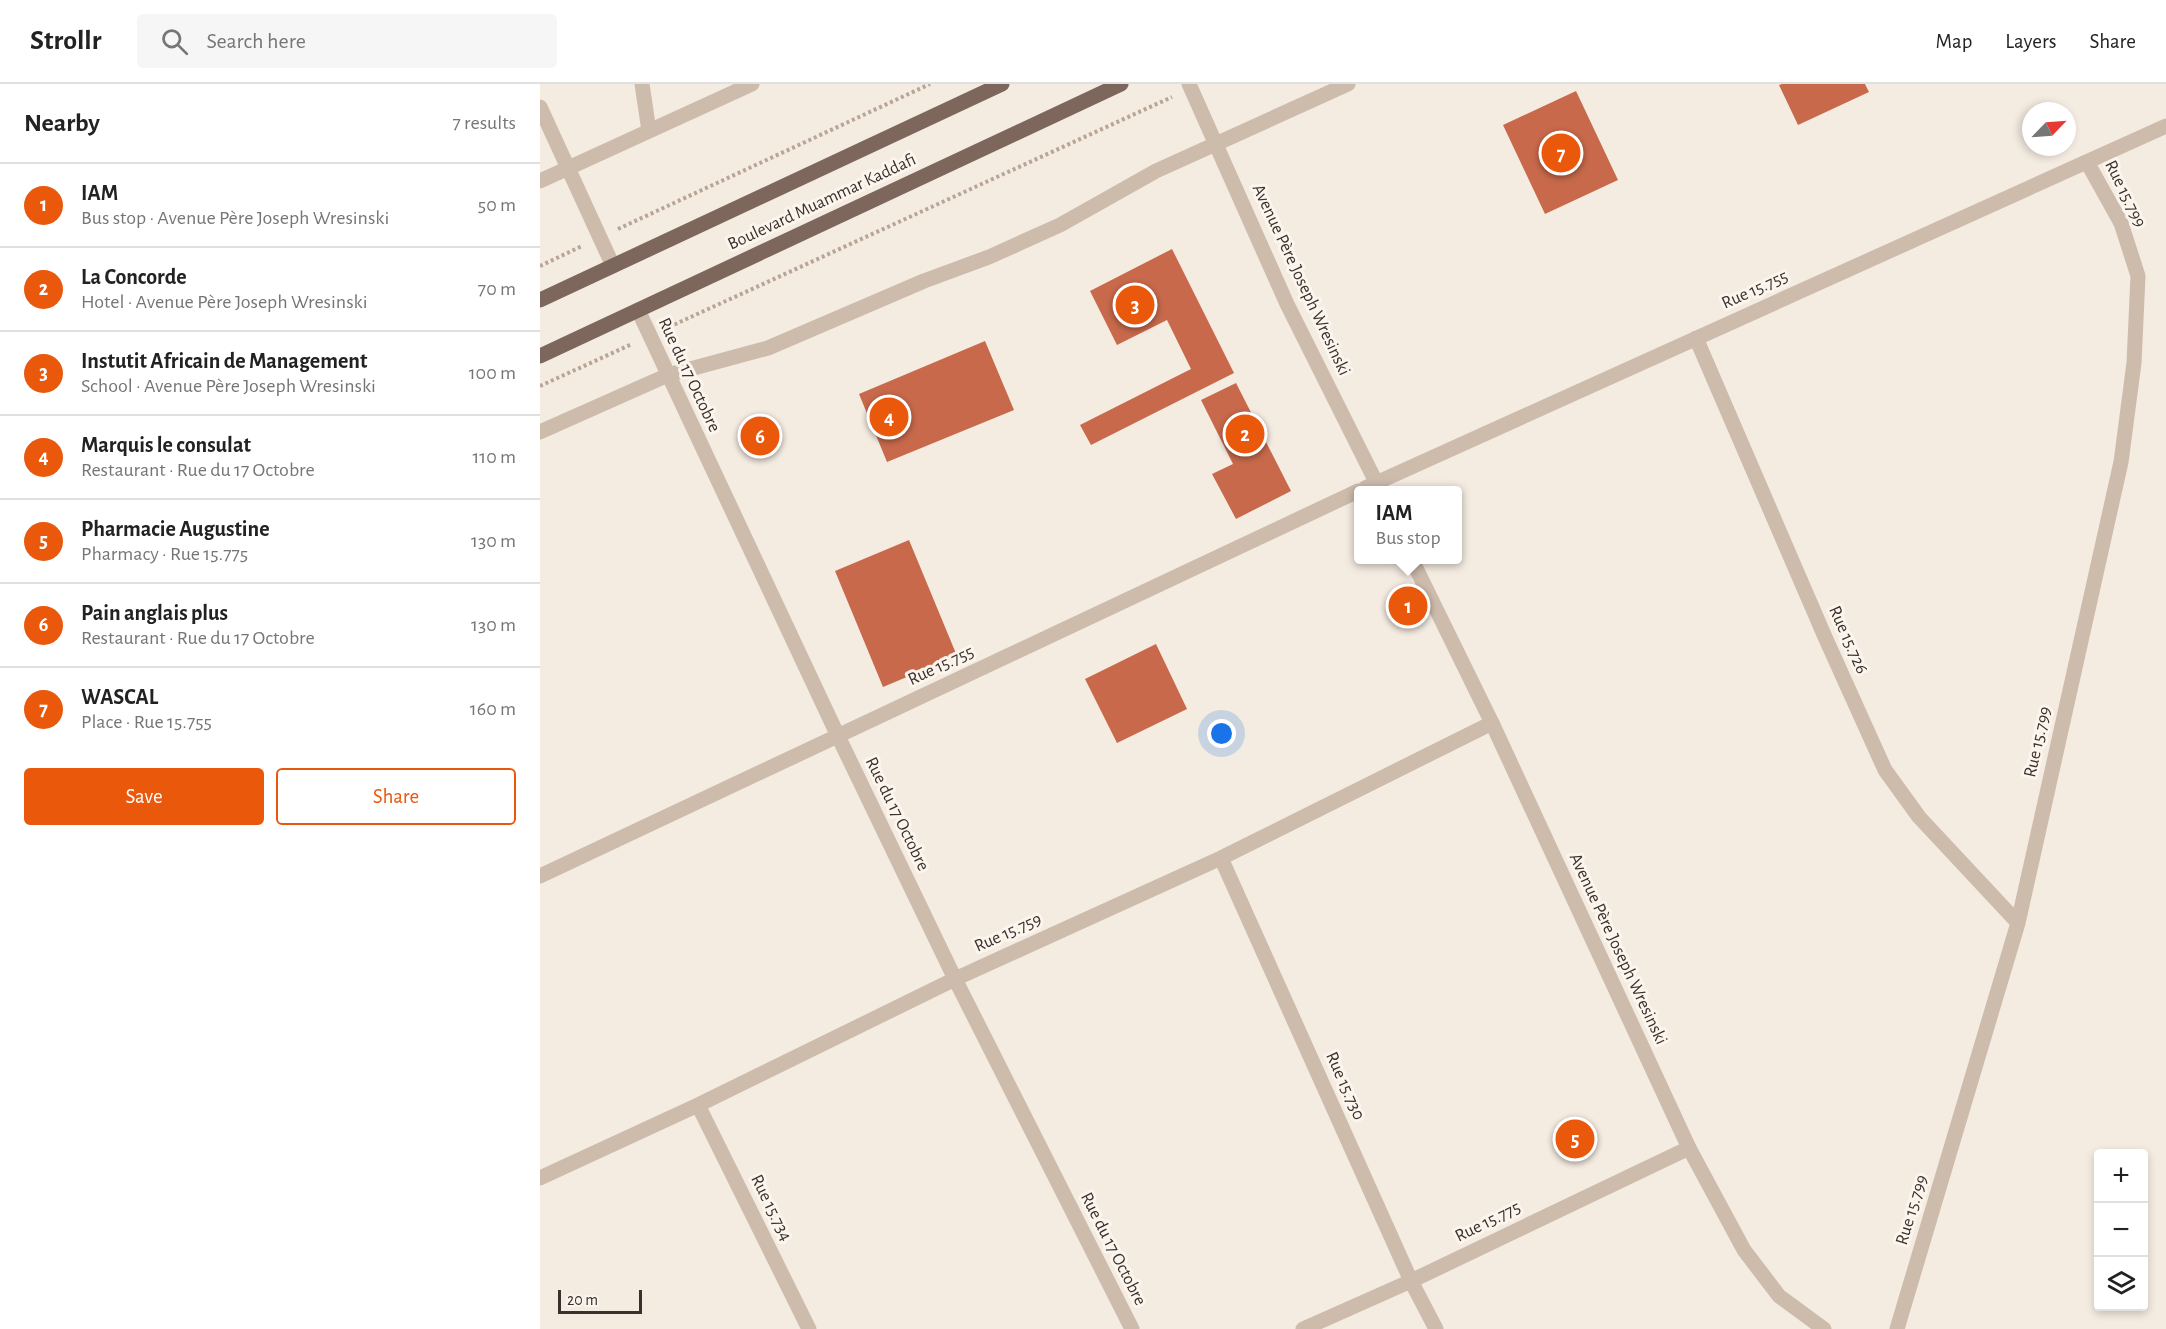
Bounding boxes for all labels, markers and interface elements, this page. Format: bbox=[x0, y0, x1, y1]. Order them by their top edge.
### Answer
search box bbox=[137, 14, 557, 68]
icon: search bbox=[158, 25, 191, 58]
text: Strollr bbox=[30, 27, 101, 55]
text: Search here bbox=[206, 30, 306, 52]
text: Map bbox=[1936, 31, 1972, 52]
text: Layers bbox=[2005, 31, 2056, 52]
text: Share bbox=[2089, 31, 2136, 52]
north arrow bbox=[2022, 102, 2076, 156]
text: Nearby bbox=[24, 110, 100, 136]
text: 7 results bbox=[452, 113, 516, 133]
pin: 7 bbox=[1542, 130, 1580, 176]
street label: Boulevard Muammar Kaddafi bbox=[725, 150, 919, 254]
street label: Rue 15.799 bbox=[2101, 158, 2149, 230]
text: IAM bbox=[81, 182, 118, 204]
street label: Avenue Père Joseph Wresinski bbox=[1249, 182, 1353, 378]
text: 1 bbox=[40, 195, 47, 215]
text: 50 m bbox=[478, 195, 516, 215]
text: Bus stop · Avenue Père Joseph Wresinski bbox=[81, 208, 389, 228]
text: La Concorde bbox=[81, 266, 187, 288]
street label: Rue 15.755 bbox=[1719, 267, 1791, 313]
text: 2 bbox=[39, 279, 48, 299]
text: 70 m bbox=[478, 279, 516, 299]
pin: 3 bbox=[1116, 282, 1154, 328]
text: Hotel · Avenue Père Joseph Wresinski bbox=[81, 292, 368, 312]
street label: Rue du 17 Octobre bbox=[655, 315, 723, 435]
text: Instutit Africain de Management bbox=[81, 350, 367, 372]
text: 3 bbox=[39, 363, 48, 383]
text: 100 m bbox=[469, 363, 516, 383]
text: School · Avenue Père Joseph Wresinski bbox=[81, 376, 376, 396]
pin: 4 bbox=[870, 394, 908, 440]
pin: 2 bbox=[1226, 412, 1264, 456]
pin: 6 bbox=[740, 414, 780, 458]
text: Marquis le consulat bbox=[81, 434, 251, 456]
text: 4 bbox=[38, 447, 49, 467]
text: 110 m bbox=[472, 447, 516, 467]
text: Restaurant · Rue du 17 Octobre bbox=[81, 460, 315, 480]
popup bbox=[1354, 486, 1462, 564]
text: IAM bbox=[1375, 502, 1413, 524]
text: Pharmacie Augustine bbox=[81, 518, 270, 540]
text: Bus stop bbox=[1375, 528, 1441, 548]
text: 5 bbox=[39, 531, 48, 551]
text: 130 m bbox=[471, 531, 516, 551]
text: Pharmacy · Rue 15.775 bbox=[81, 544, 248, 564]
pin: 1 bbox=[1388, 584, 1428, 628]
text: Pain anglais plus bbox=[81, 602, 228, 624]
street label: Rue 15.726 bbox=[1825, 603, 1871, 677]
text: 6 bbox=[39, 615, 48, 635]
text: 130 m bbox=[471, 615, 516, 635]
text: Restaurant · Rue du 17 Octobre bbox=[81, 628, 315, 648]
street label: Rue 15.755 bbox=[905, 643, 977, 689]
text: WASCAL bbox=[81, 686, 158, 708]
text: 7 bbox=[39, 699, 48, 719]
text: 160 m bbox=[470, 699, 516, 719]
street label: Rue 15.799 bbox=[2021, 705, 2055, 779]
text: Place · Rue 15.755 bbox=[81, 712, 212, 732]
your location bbox=[1207, 719, 1236, 748]
street label: Rue du 17 Octobre bbox=[862, 754, 932, 874]
button: Save bbox=[24, 768, 264, 825]
button: Share bbox=[276, 768, 516, 825]
street label: Avenue Père Joseph Wresinski bbox=[1566, 851, 1670, 1047]
street label: Rue 15.759 bbox=[972, 910, 1044, 956]
street label: Rue 15.730 bbox=[1322, 1049, 1368, 1123]
pin: 5 bbox=[1556, 1116, 1594, 1162]
map controls bbox=[2094, 1149, 2148, 1311]
button: + bbox=[2094, 1149, 2148, 1203]
street label: Rue 15.734 bbox=[747, 1172, 795, 1244]
street label: Rue 15.799 bbox=[1893, 1173, 1931, 1247]
street label: Rue du 17 Octobre bbox=[1077, 1190, 1149, 1308]
street label: Rue 15.775 bbox=[1452, 1198, 1524, 1246]
button: − bbox=[2094, 1203, 2148, 1257]
button: layers bbox=[2094, 1257, 2148, 1311]
scale bar bbox=[558, 1287, 642, 1314]
text: 20 m bbox=[567, 1292, 598, 1308]

